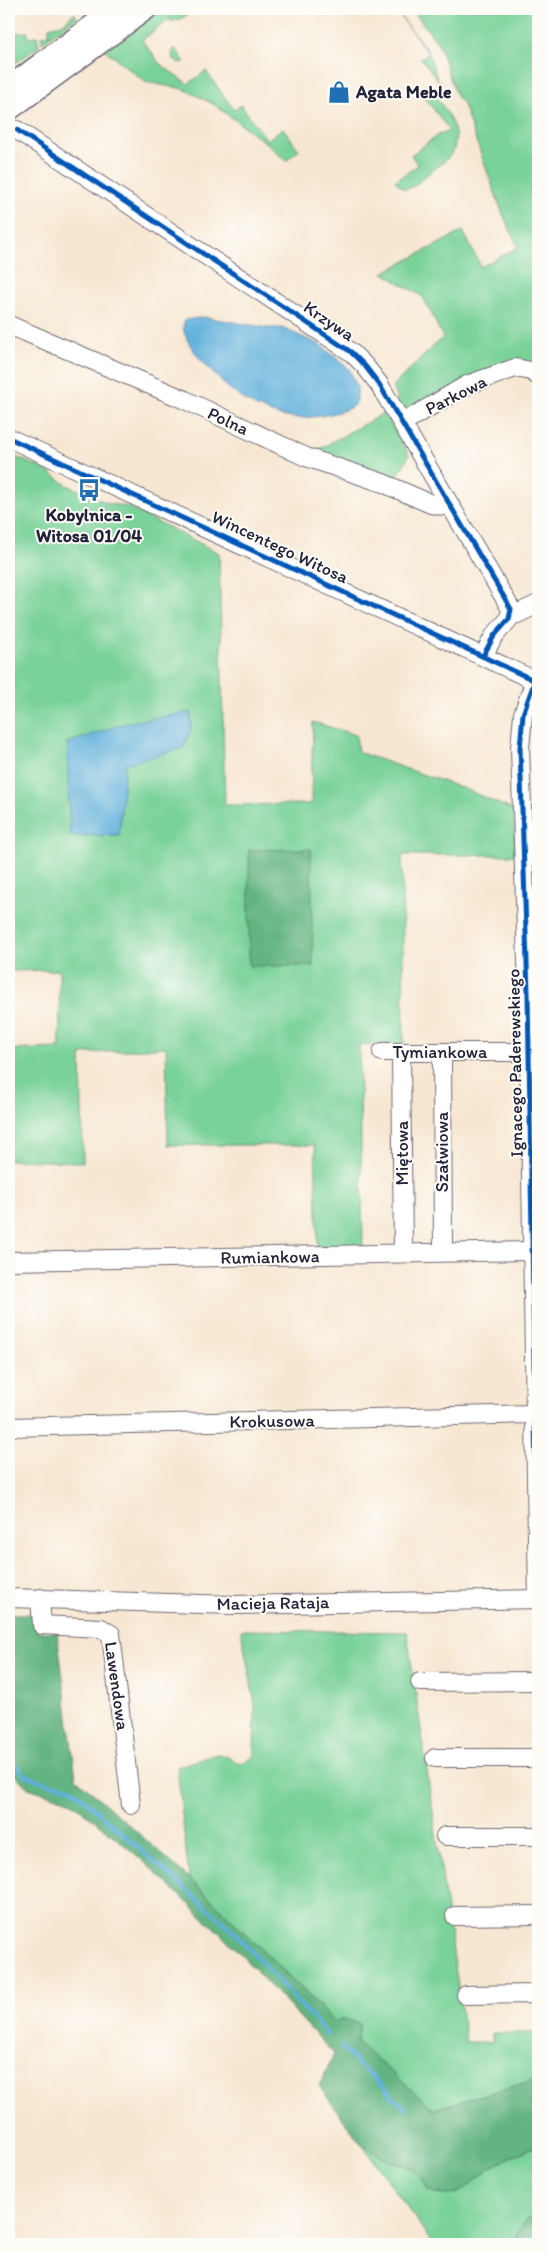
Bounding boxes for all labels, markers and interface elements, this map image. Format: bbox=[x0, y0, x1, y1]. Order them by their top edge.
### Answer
shop icon: Agata Meble bbox=[326, 79, 352, 105]
place label: Agata Meble bbox=[355, 81, 452, 103]
street label: Krzywa bbox=[299, 296, 359, 346]
street label: Parkowa bbox=[422, 370, 491, 420]
street label: Polna bbox=[204, 402, 252, 440]
bus stop icon: Kobylnica - Witosa 01/04 bbox=[76, 477, 102, 503]
place label: Kobylnica - Witosa 01/04 bbox=[36, 504, 142, 547]
street label: Wincentego Witosa bbox=[208, 506, 352, 589]
street label: Ignacego Paderewskiego bbox=[502, 969, 528, 1157]
street label: Tymiankowa bbox=[393, 1041, 488, 1063]
street label: Szałwiowa bbox=[431, 1111, 453, 1192]
street label: Miętowa bbox=[391, 1120, 413, 1185]
street label: Rumiankowa bbox=[220, 1245, 320, 1269]
street label: Krokusowa bbox=[229, 1409, 316, 1433]
street label: Macieja Rataja bbox=[216, 1591, 330, 1615]
street label: Lawendowa bbox=[100, 1640, 134, 1732]

